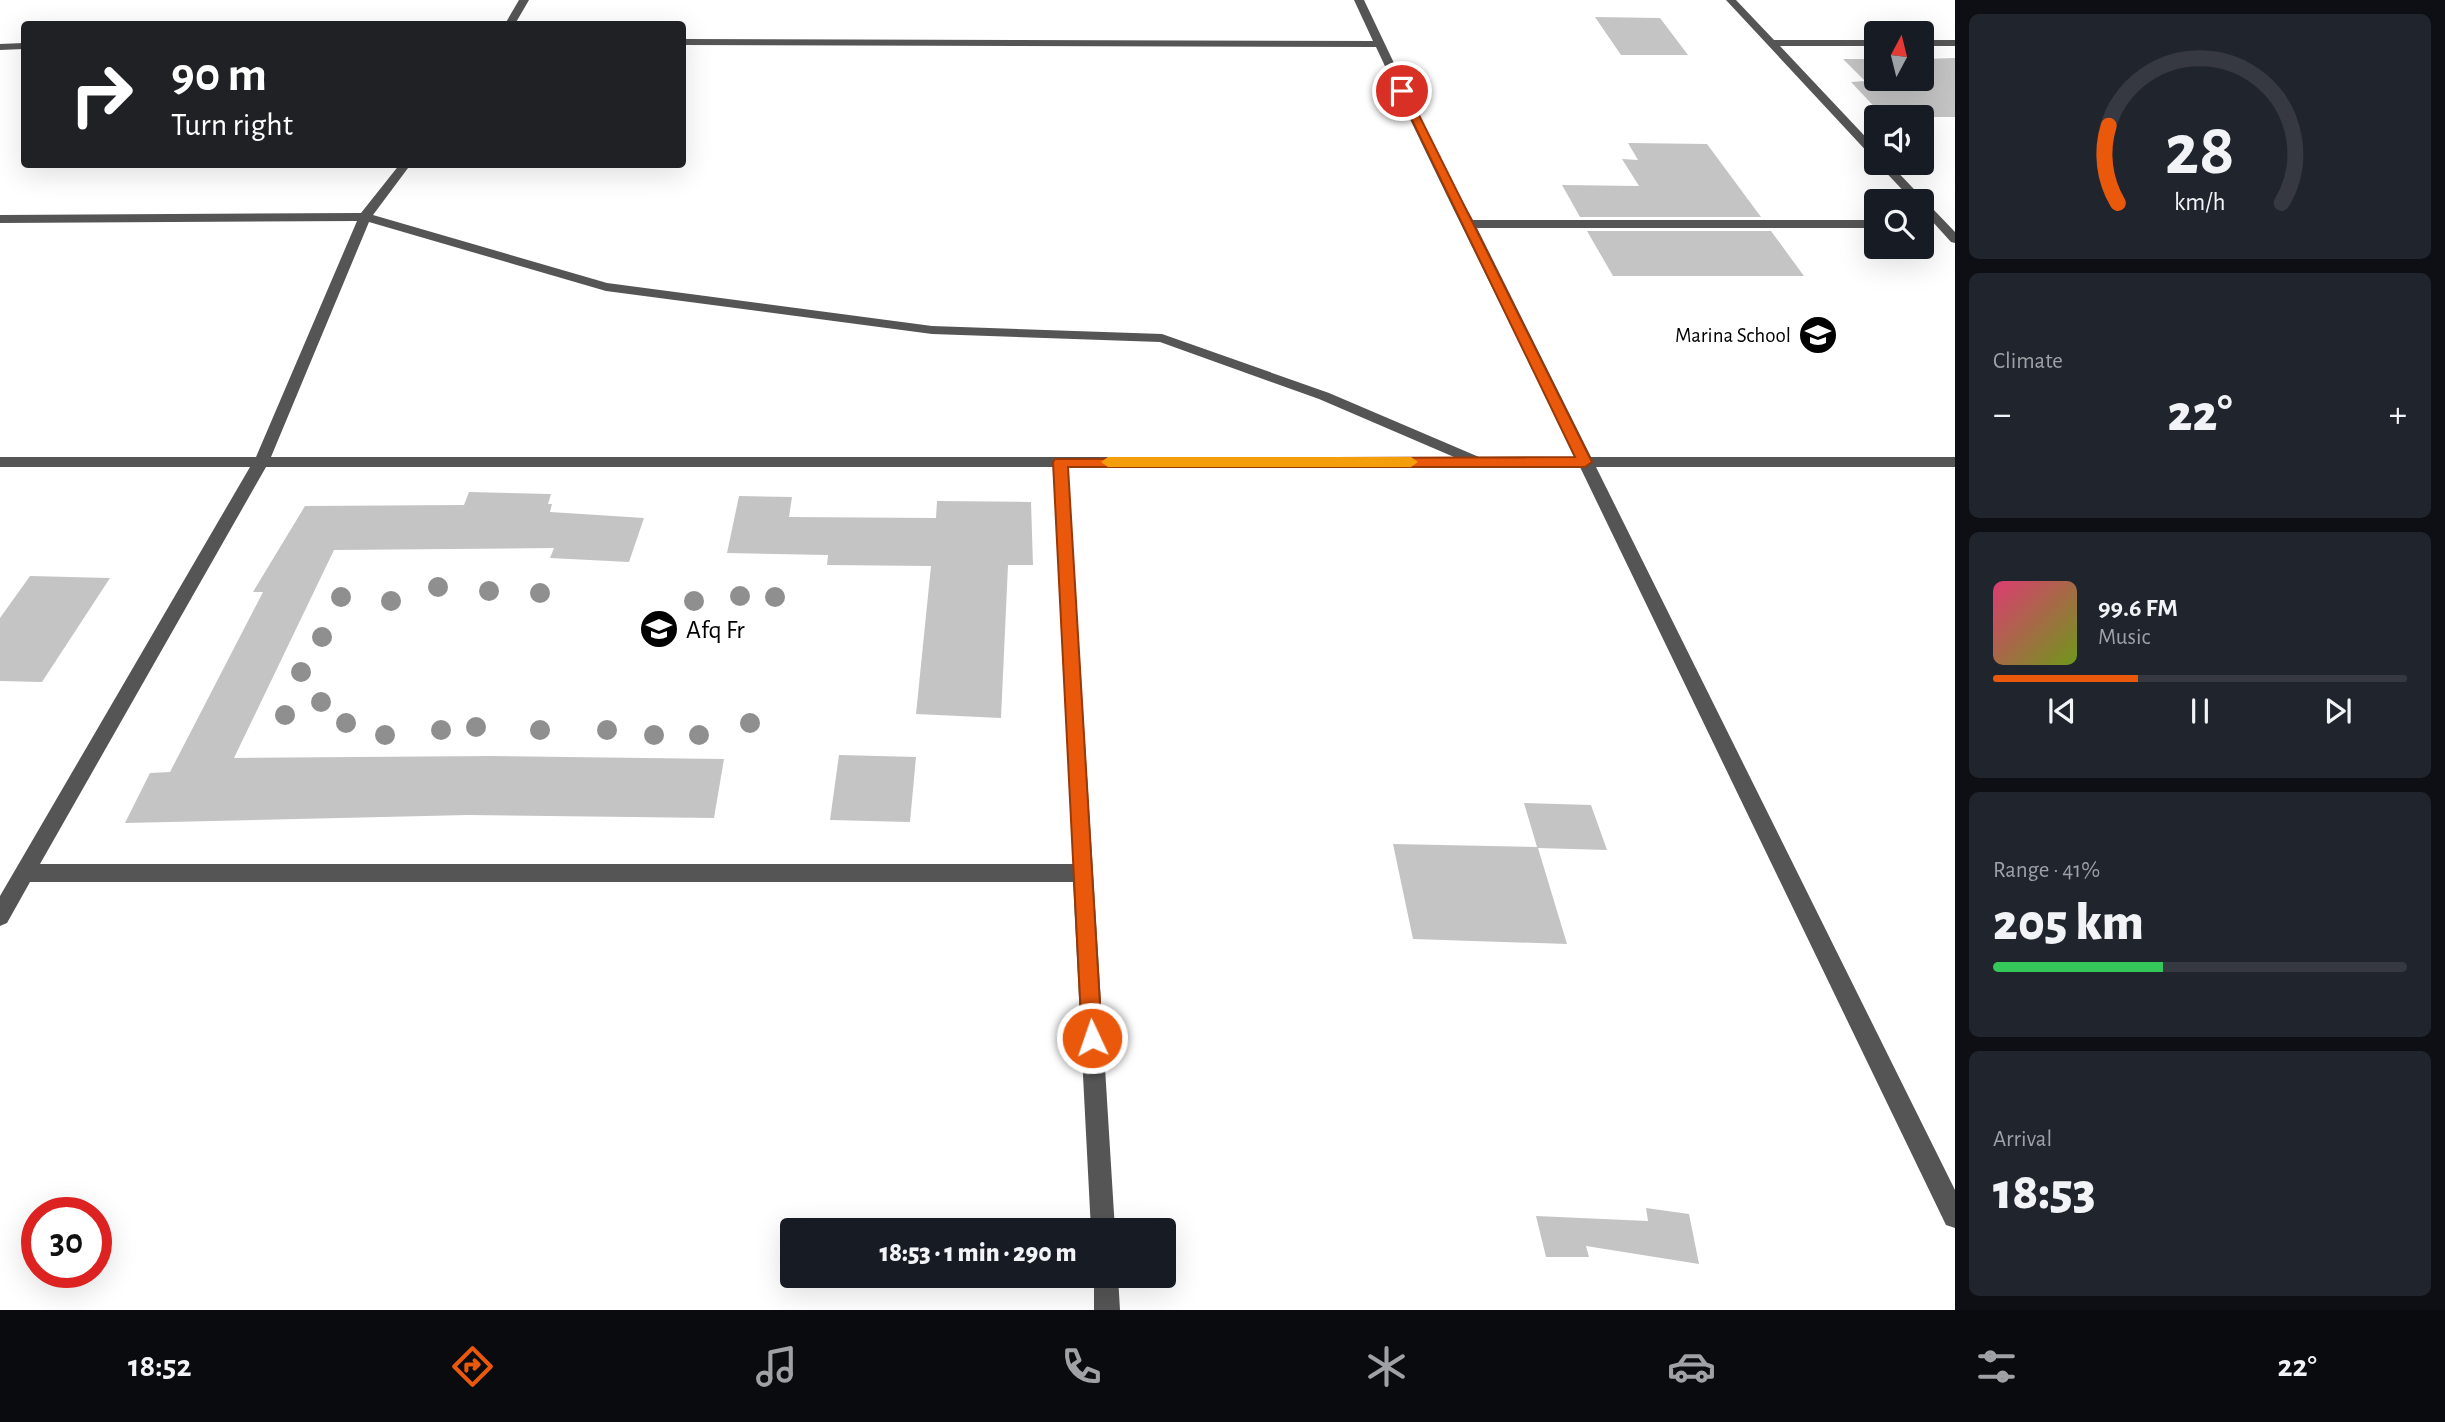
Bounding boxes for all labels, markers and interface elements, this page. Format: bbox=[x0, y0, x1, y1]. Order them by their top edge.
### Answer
north arrow bbox=[1864, 21, 1934, 91]
map controls bbox=[1864, 21, 1934, 259]
icon: right bbox=[56, 49, 147, 140]
text: 90 m bbox=[171, 51, 267, 100]
pin bbox=[1372, 61, 1432, 121]
icon: arrive bbox=[1383, 72, 1421, 110]
button: sound bbox=[1864, 105, 1934, 175]
text: Turn right bbox=[171, 109, 293, 141]
text: 28 bbox=[2165, 115, 2235, 188]
button: search bbox=[1864, 189, 1934, 259]
text: km/h bbox=[2174, 189, 2226, 214]
school or university icon: Marina School bbox=[1797, 314, 1839, 356]
place label: Marina School bbox=[1675, 325, 1791, 346]
text: Climate bbox=[1993, 350, 2063, 373]
text: 22° bbox=[2167, 388, 2233, 440]
text: − bbox=[1993, 396, 2011, 434]
text: + bbox=[2389, 396, 2407, 434]
text: 99.6 FM bbox=[2098, 595, 2178, 621]
school or university icon: Afq Fr bbox=[638, 608, 680, 650]
place label: Afq Fr bbox=[686, 617, 745, 643]
text: Music bbox=[2098, 626, 2150, 649]
icon: previous bbox=[2043, 692, 2081, 730]
icon: pause bbox=[2181, 692, 2219, 730]
icon: next bbox=[2319, 692, 2357, 730]
text: Range · 41% bbox=[1993, 859, 2100, 882]
text: 205 km bbox=[1993, 897, 2144, 949]
position arrow bbox=[1055, 1001, 1129, 1075]
text: Arrival bbox=[1993, 1128, 2052, 1151]
text: 18:53 bbox=[1993, 1166, 2096, 1218]
speed limit sign: 30 bbox=[21, 1197, 112, 1288]
text: 18:53 · 1 min · 290 m bbox=[879, 1240, 1077, 1266]
icon: directions bbox=[448, 1342, 497, 1391]
icon: music bbox=[752, 1342, 801, 1391]
icon: phone bbox=[1057, 1342, 1106, 1391]
icon: climate bbox=[1362, 1342, 1411, 1391]
icon: car bbox=[1667, 1342, 1716, 1391]
icon: filters bbox=[1972, 1342, 2021, 1391]
text: 18:52 bbox=[128, 1350, 192, 1382]
text: 22° bbox=[2277, 1350, 2317, 1382]

